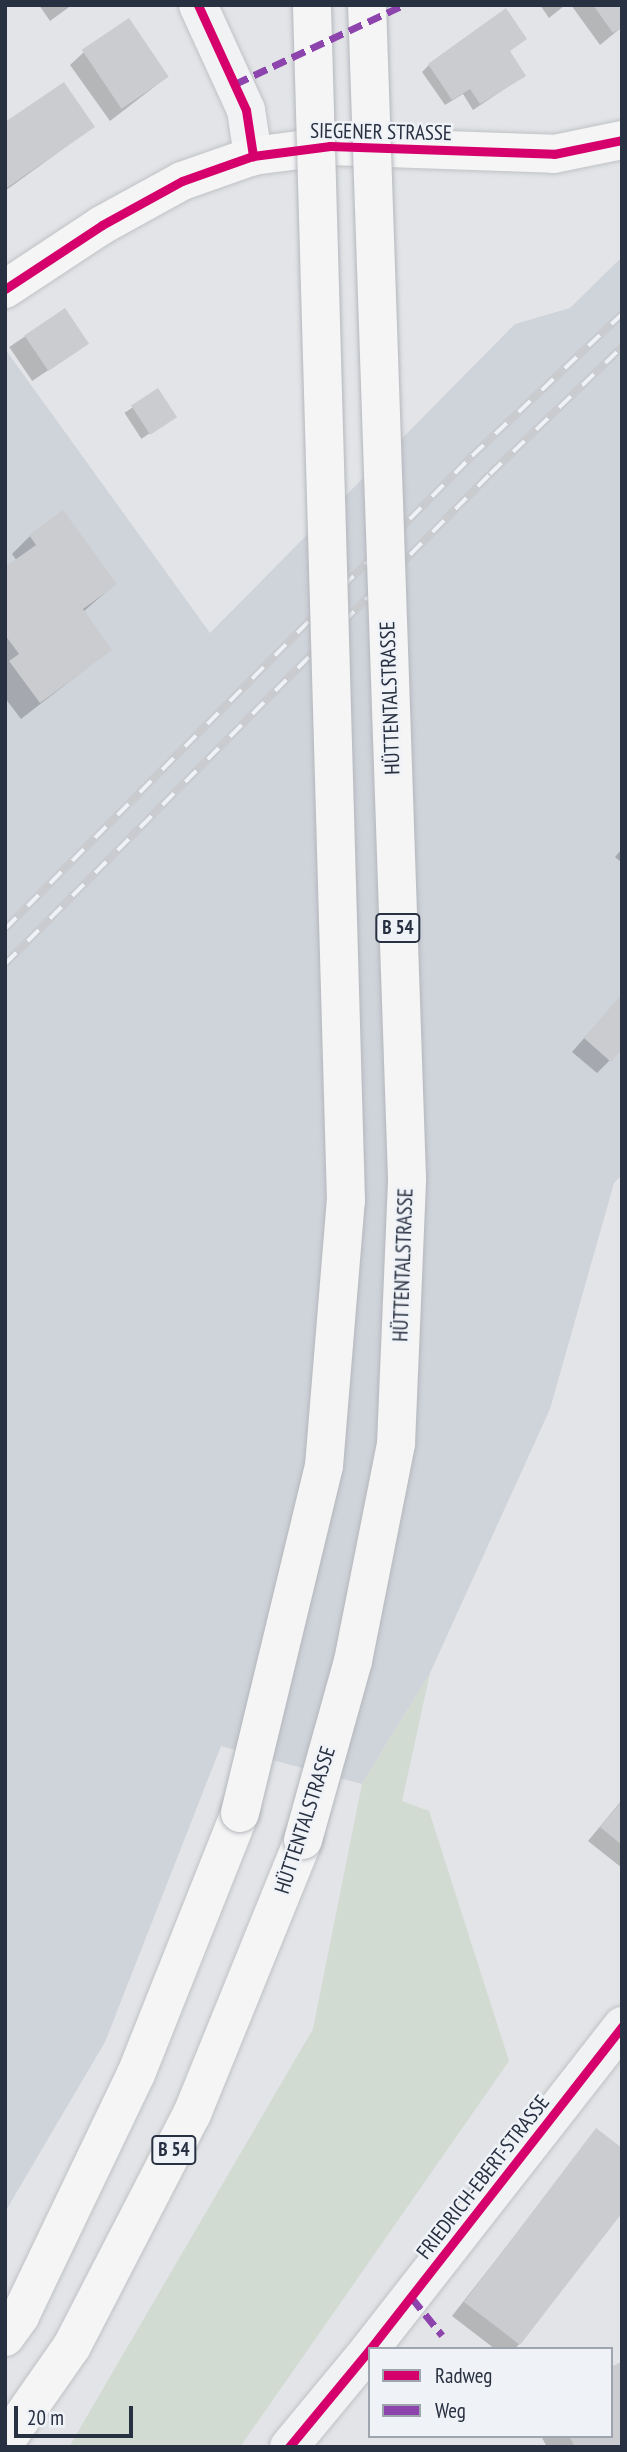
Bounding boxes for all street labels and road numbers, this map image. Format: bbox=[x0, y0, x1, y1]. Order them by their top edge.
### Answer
street label: SIEGENER STRASSE bbox=[310, 118, 452, 146]
street label: HÜTTENTALSTRASSE bbox=[375, 621, 405, 775]
road number: B 54 bbox=[375, 912, 421, 944]
street label: HÜTTENTALSTRASSE bbox=[388, 1188, 418, 1342]
street label: HÜTTENTALSTRASSE bbox=[269, 1743, 341, 1897]
street label: FRIEDRICH-EBERT-STRASSE bbox=[411, 2090, 555, 2264]
road number: B 54 bbox=[151, 2134, 197, 2166]

